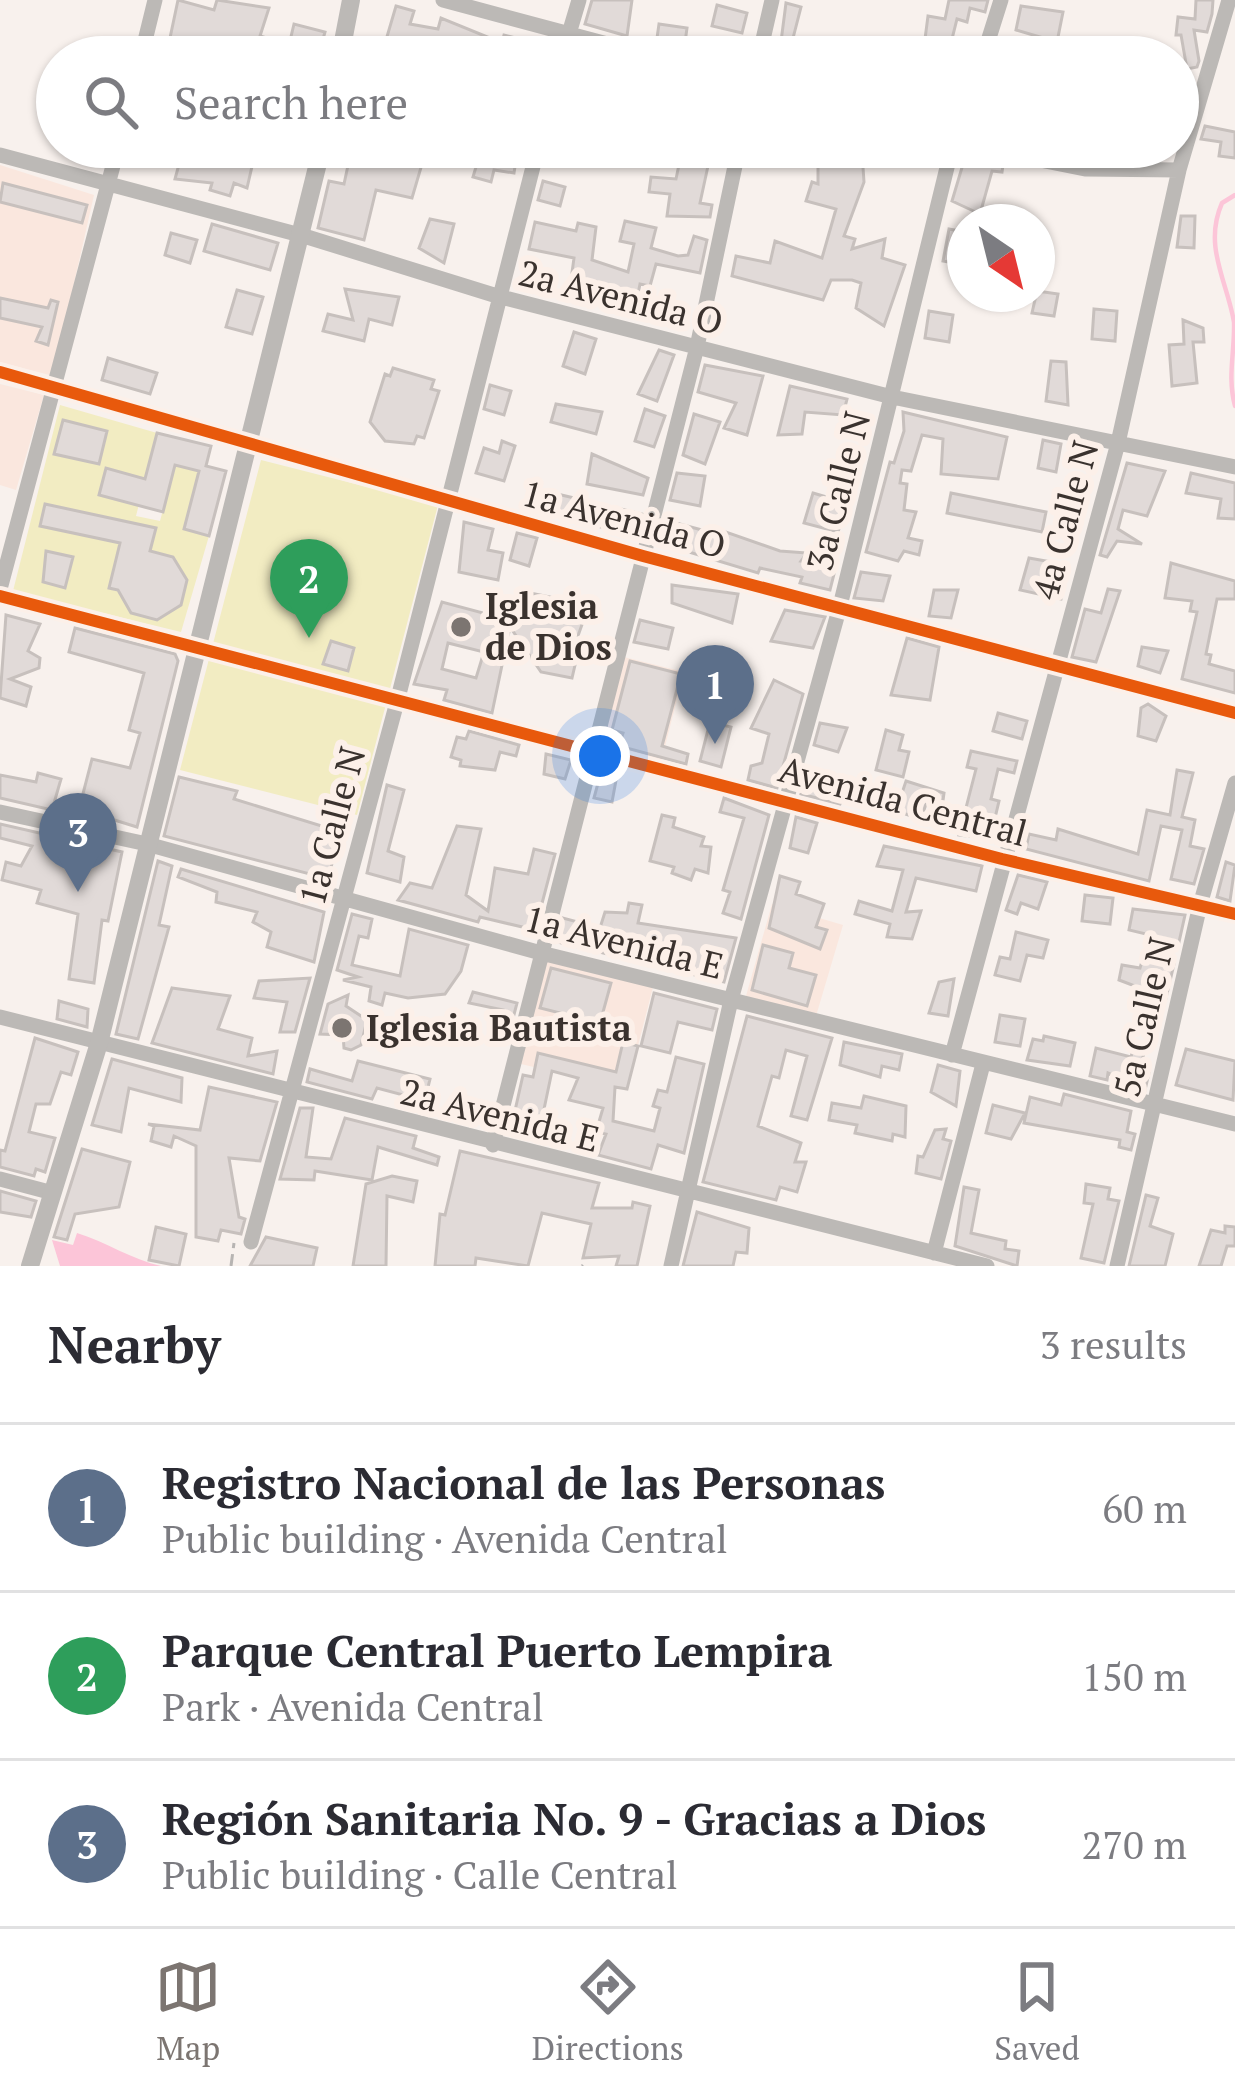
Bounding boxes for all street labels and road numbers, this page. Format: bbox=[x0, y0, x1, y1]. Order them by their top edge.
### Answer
street label: 2a Avenida O bbox=[514, 248, 728, 345]
street label: 3a Calle N bbox=[795, 406, 880, 575]
street label: 4a Calle N bbox=[1021, 435, 1108, 604]
street label: 1a Avenida O bbox=[517, 469, 731, 568]
street label: 1a Calle N bbox=[288, 741, 375, 910]
street label: Avenida Central bbox=[774, 745, 1032, 856]
street label: 1a Avenida E bbox=[520, 894, 728, 989]
street label: 5a Calle N bbox=[1102, 932, 1185, 1101]
street label: 2a Avenida E bbox=[396, 1067, 604, 1162]

